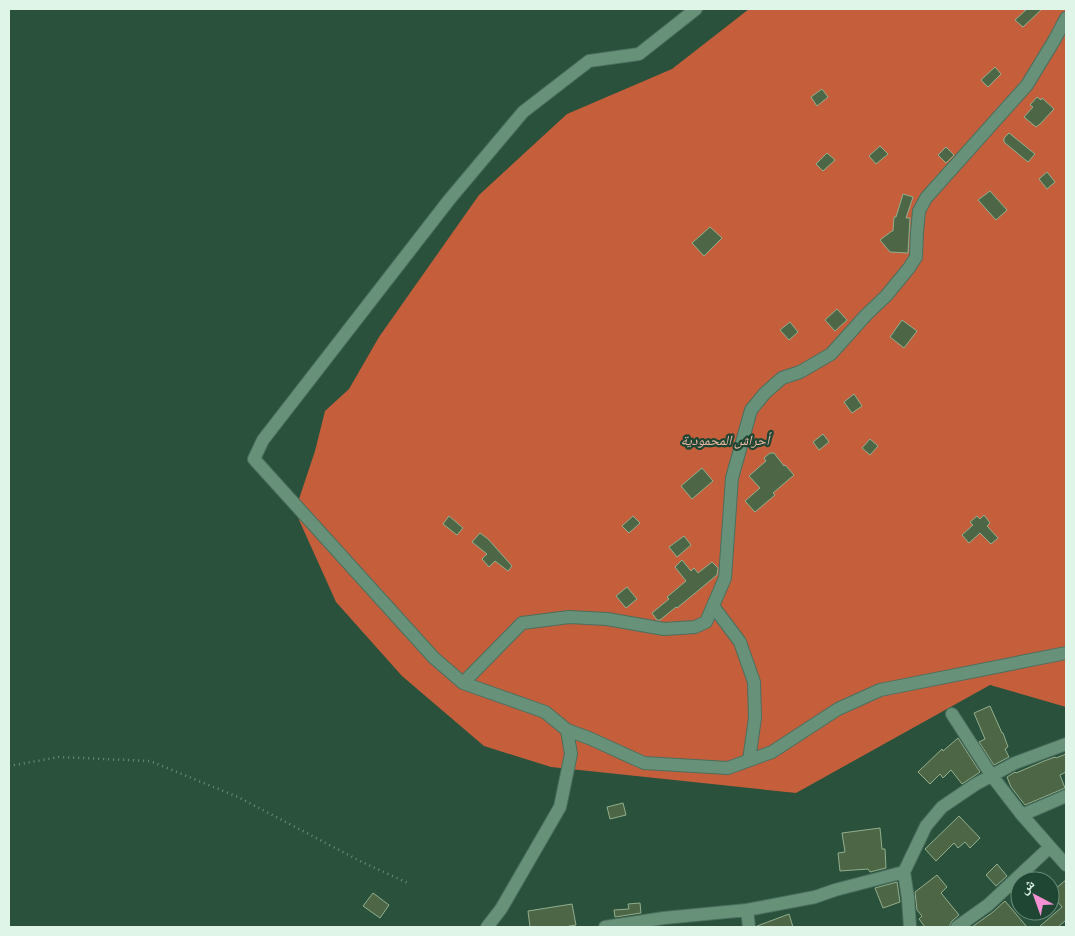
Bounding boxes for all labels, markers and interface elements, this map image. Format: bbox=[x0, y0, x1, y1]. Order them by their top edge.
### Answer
park label: أحراش المحمودية bbox=[681, 431, 772, 449]
north arrow bbox=[1010, 871, 1060, 921]
text: ش bbox=[1016, 875, 1038, 898]

